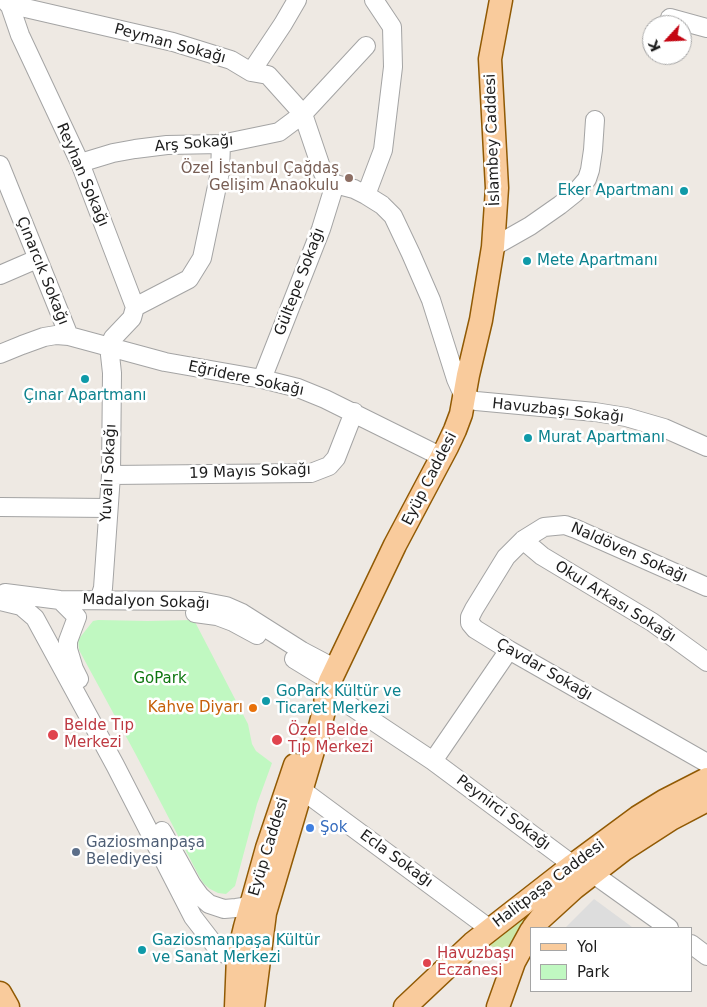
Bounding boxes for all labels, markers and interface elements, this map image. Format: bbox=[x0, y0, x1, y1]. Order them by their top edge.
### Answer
north arrow bbox=[642, 15, 692, 65]
street label: Peyman Sokağı bbox=[112, 20, 228, 68]
text: K bbox=[645, 38, 664, 54]
street label: İslambey Caddesi bbox=[482, 73, 504, 207]
street label: Reyhan Sokağı bbox=[52, 120, 112, 230]
street label: Arş Sokağı bbox=[154, 132, 234, 156]
place label: Özel İstanbul Çağdaş Gelişim Anaokulu bbox=[181, 160, 339, 195]
marker: Özel İstanbul Çağdaş Gelişim Anaokulu bbox=[343, 172, 355, 184]
place label: Eker Apartmanı bbox=[558, 182, 674, 200]
marker: Eker Apartmanı bbox=[678, 185, 690, 197]
street label: Çınarcık Sokağı bbox=[12, 214, 72, 328]
street label: Gültepe Sokağı bbox=[271, 226, 329, 338]
place label: Mete Apartmanı bbox=[537, 252, 658, 270]
marker: Mete Apartmanı bbox=[521, 255, 533, 267]
street label: Eğridere Sokağı bbox=[186, 358, 306, 400]
marker: Çınar Apartmanı bbox=[79, 373, 91, 385]
place label: Çınar Apartmanı bbox=[24, 387, 146, 405]
street label: Havuzbaşı Sokağı bbox=[491, 395, 625, 427]
street label: Yuvalı Sokağı bbox=[97, 424, 121, 522]
street label: Eyüp Caddesi bbox=[399, 429, 461, 529]
place label: Murat Apartmanı bbox=[538, 429, 665, 447]
marker: Murat Apartmanı bbox=[522, 432, 534, 444]
street label: 19 Mayıs Sokağı bbox=[189, 461, 311, 483]
street label: Naldöven Sokağı bbox=[568, 519, 690, 587]
street label: Okul Arkası Sokağı bbox=[551, 557, 679, 647]
street label: Madalyon Sokağı bbox=[82, 591, 210, 613]
street label: Çavdar Sokağı bbox=[493, 635, 595, 705]
park label: GoPark bbox=[133, 670, 187, 688]
place label: GoPark Kültür ve Ticaret Merkezi bbox=[276, 683, 401, 718]
marker: GoPark Kültür ve Ticaret Merkezi bbox=[260, 695, 272, 707]
place label: Kahve Diyarı bbox=[148, 699, 243, 717]
marker: Kahve Diyarı bbox=[247, 702, 259, 714]
place label: Belde Tıp Merkezi bbox=[64, 717, 134, 752]
place label: Özel Belde Tıp Merkezi bbox=[288, 722, 373, 757]
marker: Belde Tıp Merkezi bbox=[46, 728, 60, 742]
marker: Özel Belde Tıp Merkezi bbox=[270, 733, 284, 747]
street label: Peynirci Sokağı bbox=[452, 772, 554, 854]
street label: Eyüp Caddesi bbox=[245, 796, 293, 898]
place label: Şok bbox=[320, 819, 347, 837]
marker: Şok bbox=[304, 822, 316, 834]
street label: Ecla Sokağı bbox=[356, 826, 436, 892]
place label: Gaziosmanpaşa Belediyesi bbox=[86, 834, 205, 869]
street label: Halitpaşa Caddesi bbox=[490, 836, 608, 932]
marker: Gaziosmanpaşa Belediyesi bbox=[70, 846, 82, 858]
legend bbox=[530, 927, 692, 992]
place label: Gaziosmanpaşa Kültür ve Sanat Merkezi bbox=[152, 932, 320, 967]
text: Yol bbox=[577, 938, 598, 956]
marker: Gaziosmanpaşa Kültür ve Sanat Merkezi bbox=[136, 944, 148, 956]
place label: Havuzbaşı Eczanesi bbox=[437, 945, 514, 980]
marker: Havuzbaşı Eczanesi bbox=[421, 957, 433, 969]
text: Park bbox=[577, 963, 609, 981]

